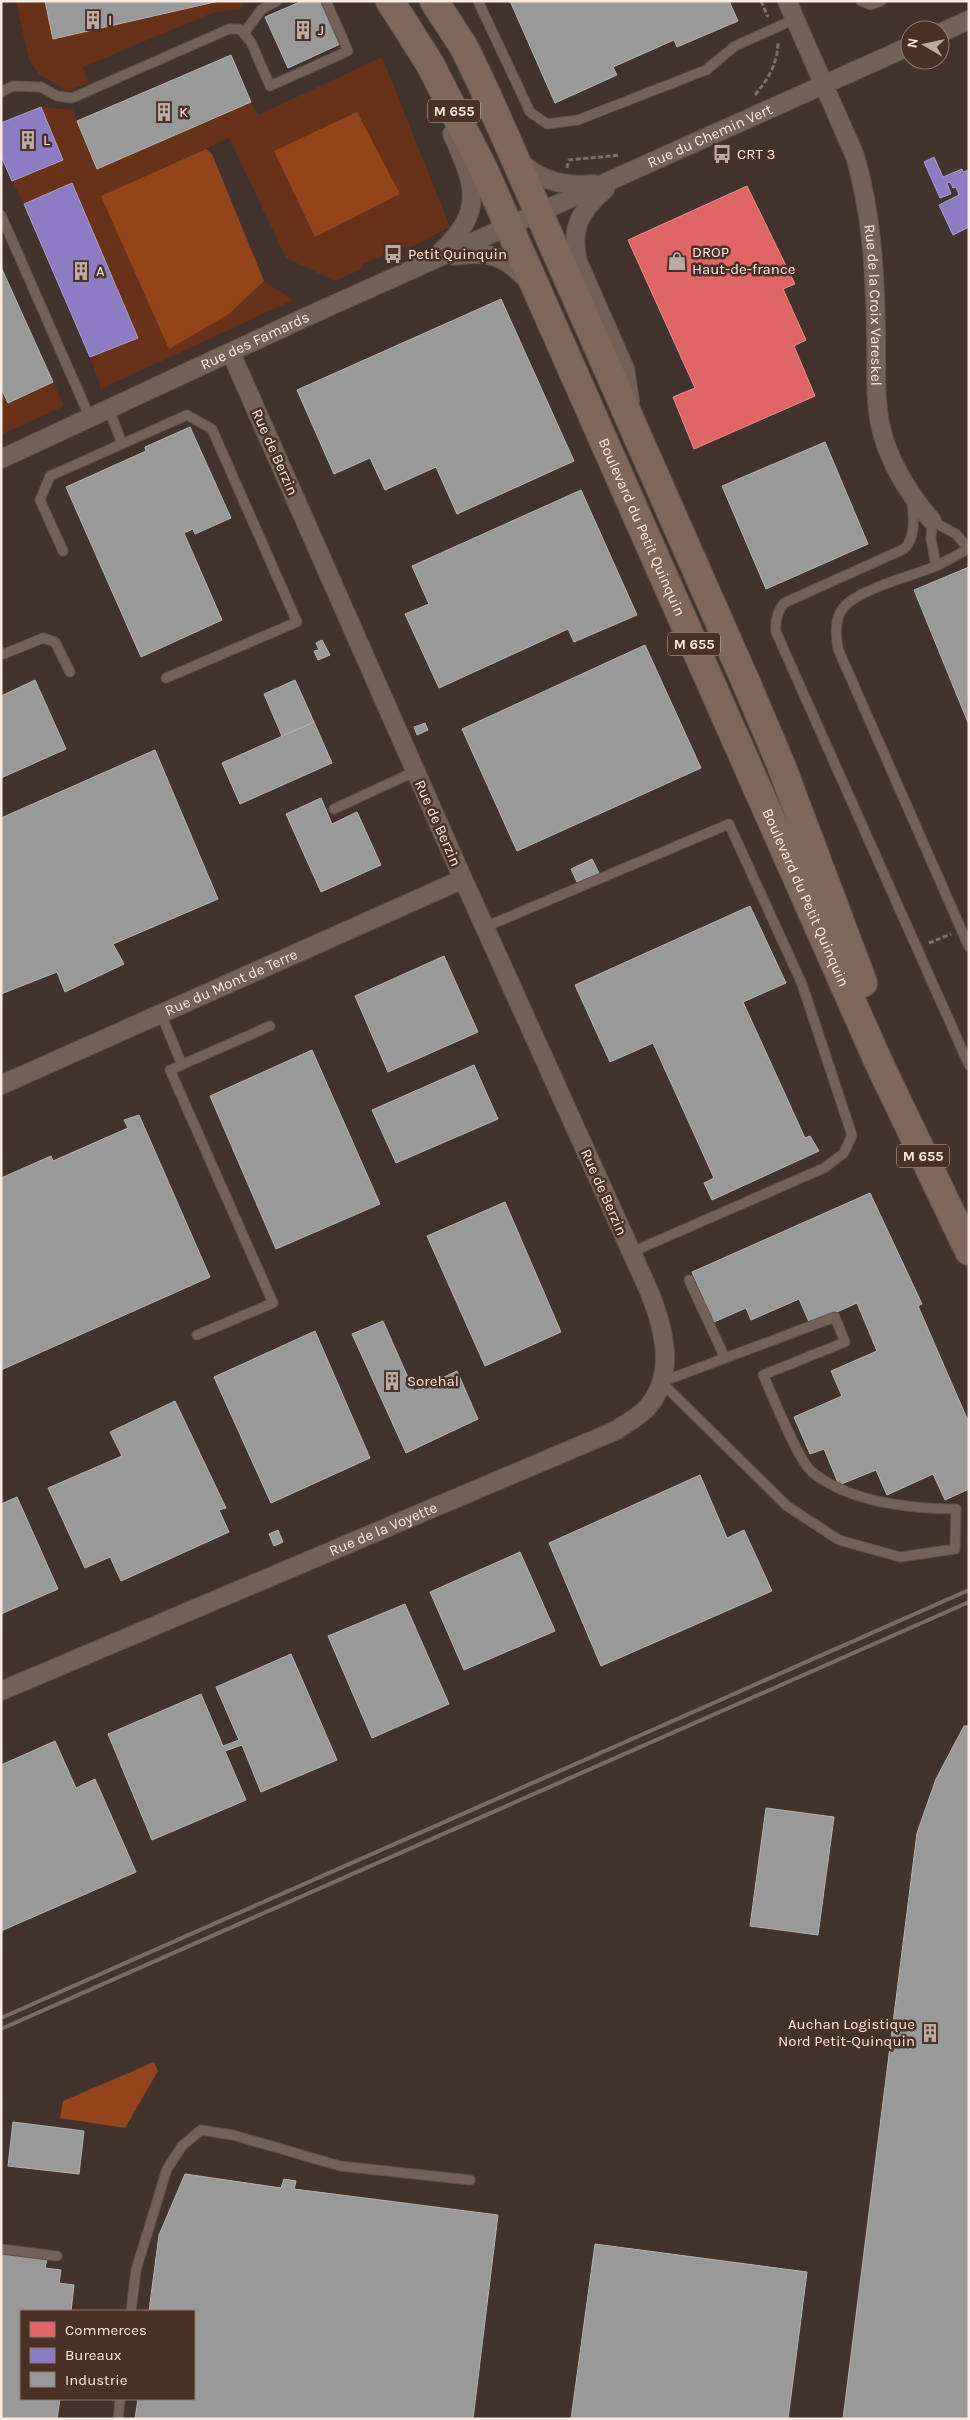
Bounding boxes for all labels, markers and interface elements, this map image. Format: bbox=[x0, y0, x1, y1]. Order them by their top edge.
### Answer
building icon: I bbox=[82, 9, 104, 31]
place label: I bbox=[108, 11, 112, 29]
building icon: J bbox=[292, 19, 314, 41]
north arrow bbox=[900, 20, 950, 70]
place label: J bbox=[318, 21, 324, 39]
text: N bbox=[903, 37, 922, 49]
road number: M 655 bbox=[428, 100, 480, 122]
street label: Rue du Chemin Vert bbox=[645, 100, 775, 172]
building icon: K bbox=[153, 101, 175, 123]
place label: K bbox=[179, 103, 188, 121]
building icon: L bbox=[17, 129, 39, 151]
place label: L bbox=[43, 131, 50, 149]
bus stop icon: CRT 3 bbox=[711, 143, 733, 165]
place label: CRT 3 bbox=[737, 145, 775, 163]
street label: Rue de la Croix Vareskel bbox=[860, 223, 885, 386]
bus stop icon: Petit Quinquin bbox=[382, 243, 404, 265]
place label: DROP Haut-de-france bbox=[692, 243, 795, 278]
place label: Petit Quinquin bbox=[408, 245, 507, 263]
shop icon: DROP Haut-de-france bbox=[666, 250, 688, 272]
building icon: A bbox=[70, 260, 92, 282]
place label: A bbox=[96, 262, 105, 280]
street label: Rue des Famards bbox=[198, 308, 312, 374]
street label: Rue de Berzin bbox=[248, 406, 302, 498]
street label: Boulevard du Petit Quinquin bbox=[595, 435, 689, 619]
road number: M 655 bbox=[668, 633, 720, 656]
street label: Rue de Berzin bbox=[411, 777, 465, 869]
street label: Boulevard du Petit Quinquin bbox=[758, 806, 853, 989]
street label: Rue du Mont de Terre bbox=[162, 945, 300, 1020]
road number: M 655 bbox=[897, 1144, 949, 1168]
street label: Rue de Berzin bbox=[577, 1146, 631, 1238]
building icon: Sorehal bbox=[381, 1370, 403, 1392]
place label: Sorehal bbox=[407, 1372, 459, 1390]
street label: Rue de la Voyette bbox=[326, 1498, 440, 1560]
place label: Auchan Logistique Nord Petit-Quinquin bbox=[778, 2015, 915, 2050]
building icon: Auchan Logistique Nord Petit-Quinquin bbox=[919, 2022, 941, 2044]
legend bbox=[20, 2310, 195, 2400]
text: Commerces bbox=[65, 2321, 147, 2339]
text: Bureaux bbox=[65, 2346, 122, 2364]
text: Industrie bbox=[65, 2371, 127, 2389]

